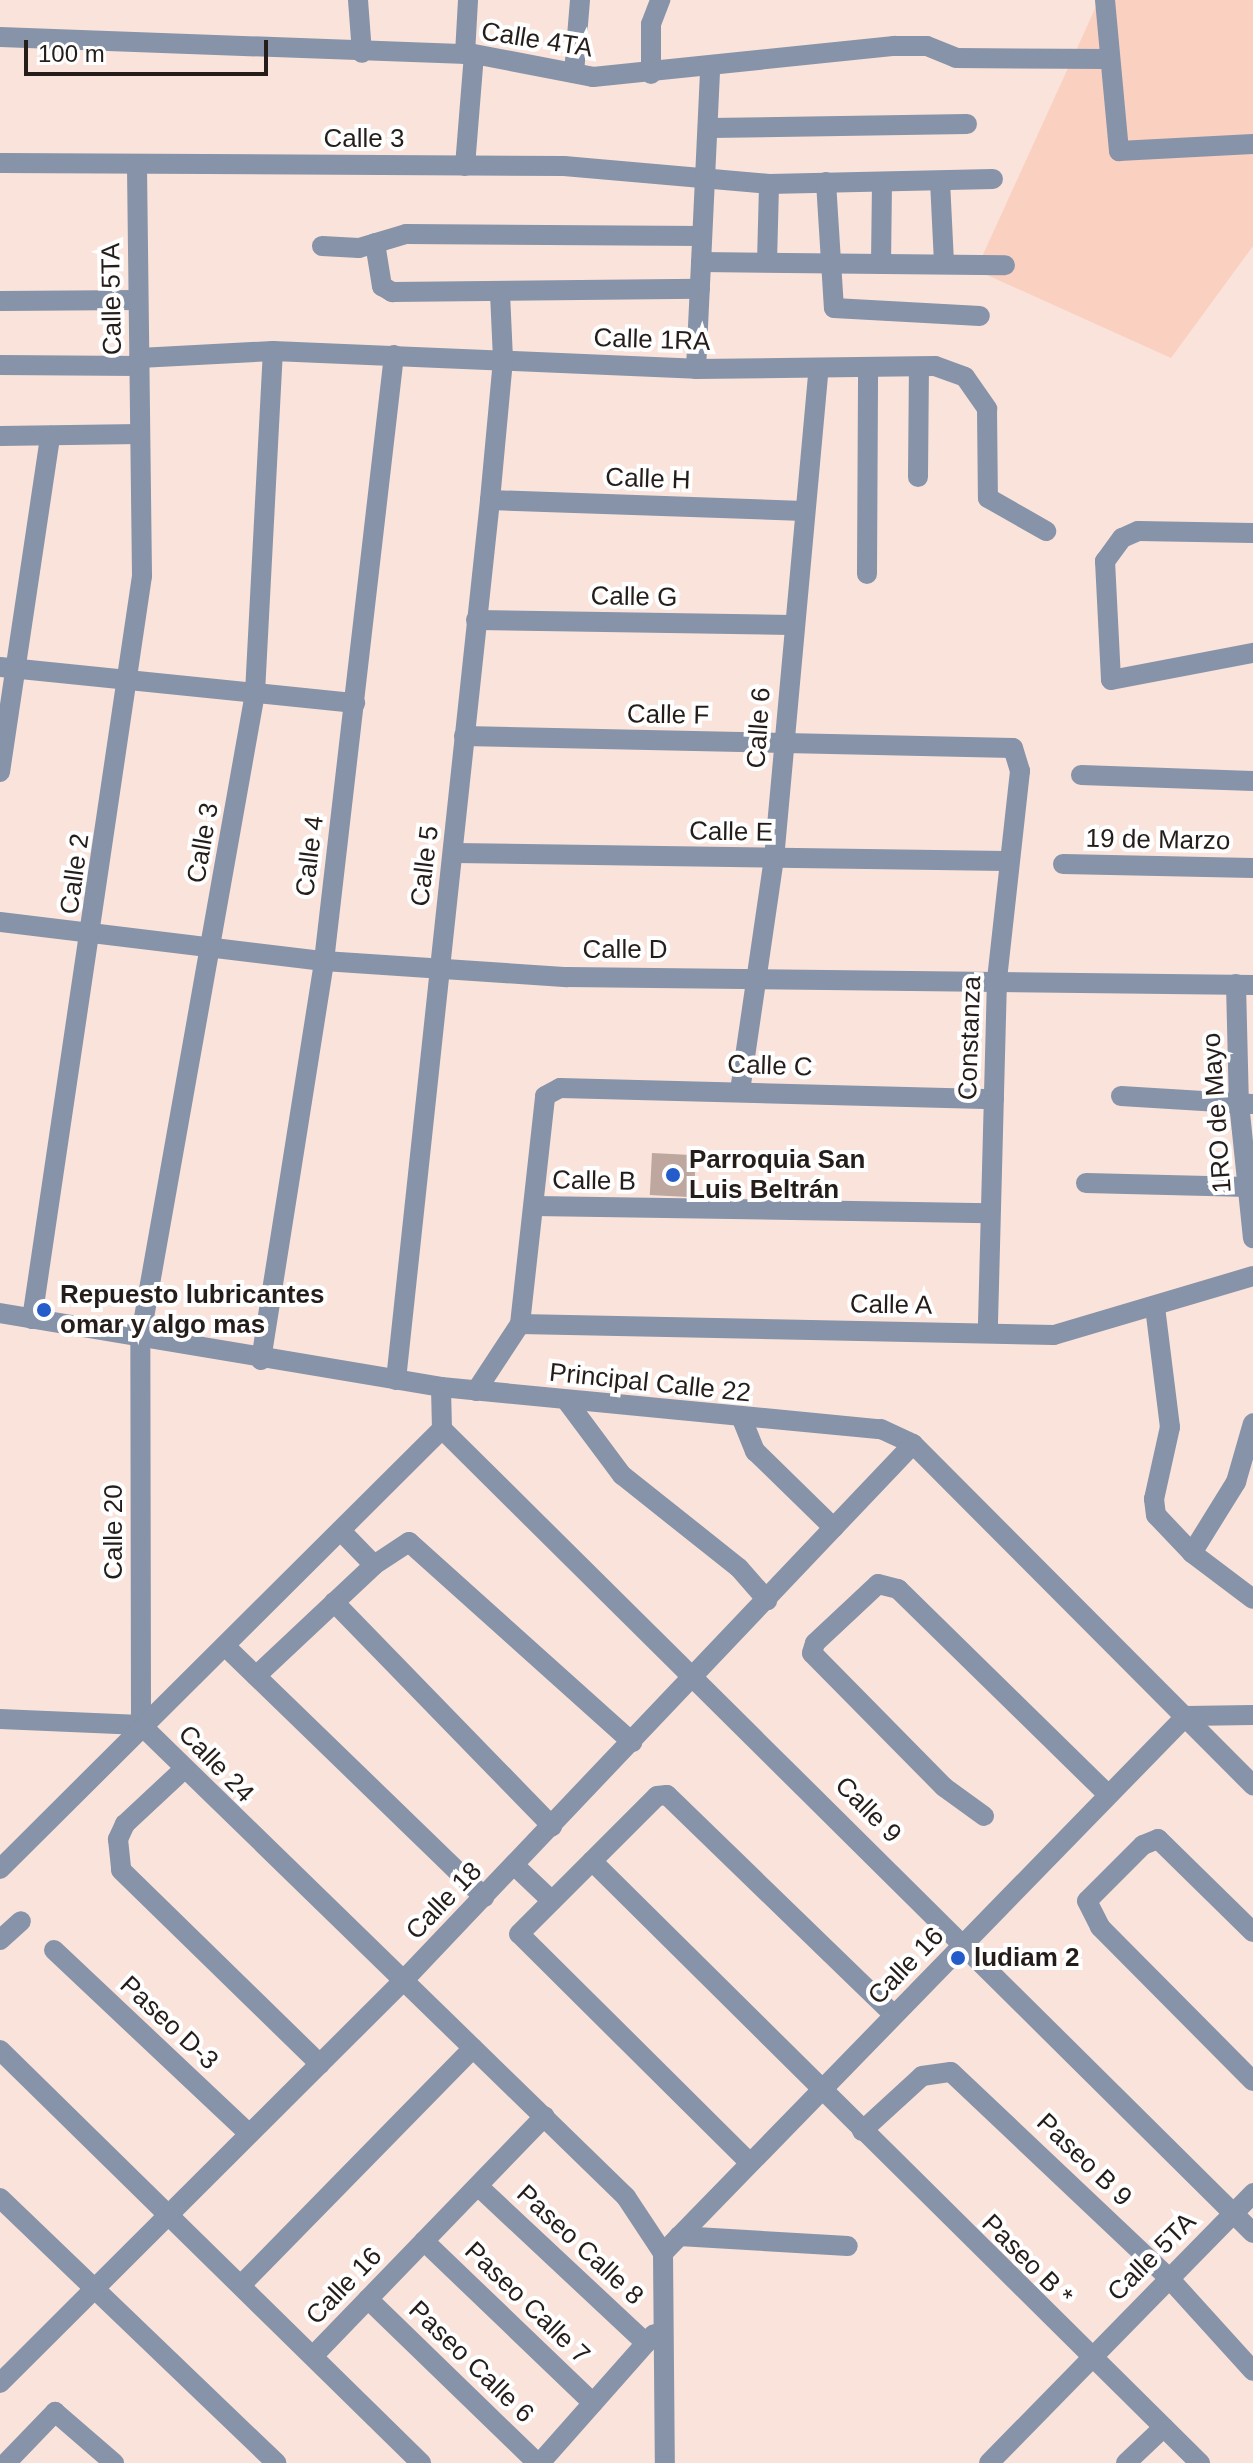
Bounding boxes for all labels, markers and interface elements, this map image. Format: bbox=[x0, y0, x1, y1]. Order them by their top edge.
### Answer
street label: Calle 4TA bbox=[479, 16, 595, 64]
scale bar bbox=[28, 24, 272, 74]
text: 100 m bbox=[38, 40, 105, 67]
street label: Calle 3 bbox=[324, 123, 404, 155]
street label: Calle 5TA bbox=[95, 243, 129, 355]
street label: Calle 1RA bbox=[593, 322, 711, 358]
street label: Calle H bbox=[605, 462, 691, 496]
street label: Calle G bbox=[590, 581, 678, 613]
street label: Calle 6 bbox=[741, 687, 777, 769]
street label: Calle F bbox=[627, 699, 709, 731]
street label: Calle 3 bbox=[181, 800, 225, 886]
street label: Calle 4 bbox=[290, 814, 330, 898]
street label: Calle E bbox=[689, 816, 773, 848]
street label: 19 de Marzo bbox=[1085, 823, 1231, 857]
street label: Calle 5 bbox=[405, 824, 445, 908]
street label: Calle 2 bbox=[54, 832, 96, 916]
street label: Calle D bbox=[582, 934, 668, 966]
street label: Constanza bbox=[952, 975, 988, 1101]
street label: 1RO de Mayo bbox=[1196, 1032, 1238, 1194]
street label: Calle C bbox=[727, 1049, 813, 1083]
place label: Parroquia San Luis Beltrán bbox=[689, 1144, 865, 1206]
street label: Calle B bbox=[552, 1165, 636, 1197]
marker: Parroquia San Luis Beltrán bbox=[664, 1166, 682, 1184]
place label: Repuesto lubricantes omar y algo mas bbox=[60, 1279, 324, 1340]
street label: Calle A bbox=[849, 1289, 933, 1321]
marker: Repuesto lubricantes omar y algo mas bbox=[35, 1301, 53, 1319]
street label: Principal Calle 22 bbox=[548, 1357, 752, 1409]
street label: Calle 20 bbox=[98, 1484, 130, 1580]
street label: Calle 24 bbox=[172, 1719, 260, 1809]
street label: Calle 9 bbox=[828, 1770, 908, 1850]
street label: Calle 18 bbox=[400, 1856, 488, 1946]
street label: Calle 16 bbox=[862, 1921, 950, 2011]
place label: ludiam 2 bbox=[974, 1942, 1079, 1974]
marker: ludiam 2 bbox=[949, 1949, 967, 1967]
street label: Paseo D-3 bbox=[113, 1970, 225, 2076]
street label: Paseo B 9 bbox=[1030, 2107, 1138, 2213]
street label: Paseo Calle 8 bbox=[510, 2178, 650, 2312]
street label: Calle 5TA bbox=[1101, 2206, 1203, 2308]
street label: Paseo B * bbox=[975, 2208, 1079, 2312]
street label: Paseo Calle 7 bbox=[458, 2236, 596, 2370]
street label: Calle 16 bbox=[300, 2241, 388, 2331]
street label: Paseo Calle 6 bbox=[402, 2295, 540, 2429]

